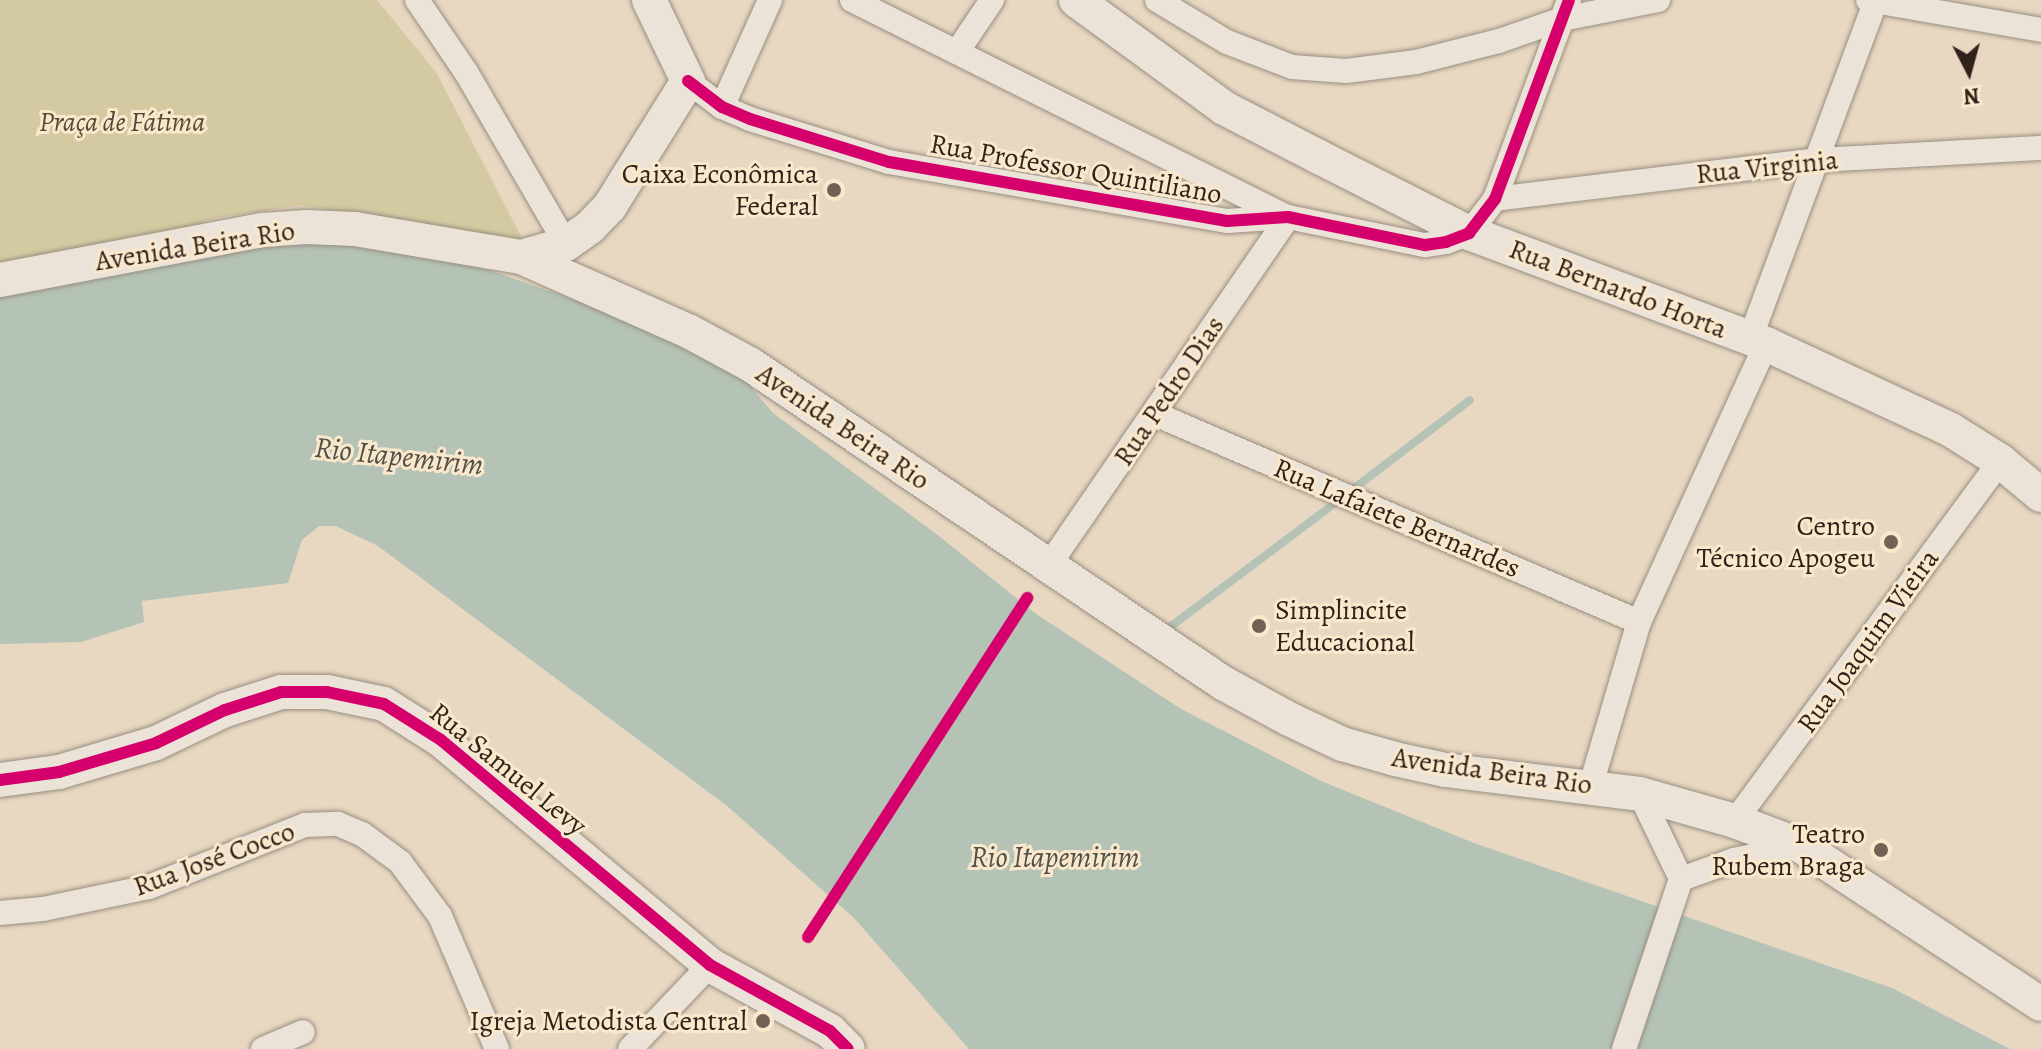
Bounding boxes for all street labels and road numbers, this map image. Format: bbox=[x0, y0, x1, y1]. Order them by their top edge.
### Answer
street label: Rua Professor Quintiliano bbox=[928, 127, 1224, 211]
street label: Rua Virginia bbox=[1694, 143, 1840, 191]
street label: Avenida Beira Rio bbox=[93, 214, 297, 278]
street label: Rua Bernardo Horta bbox=[1504, 232, 1732, 346]
street label: Rua Pedro Dias bbox=[1107, 310, 1231, 472]
street label: Avenida Beira Rio bbox=[750, 357, 936, 497]
street label: Rua Lafaiete Bernardes bbox=[1269, 451, 1525, 585]
street label: Rua Joaquim Vieira bbox=[1790, 542, 1946, 740]
street label: Rua Samuel Levy bbox=[423, 695, 593, 843]
street label: Avenida Beira Rio bbox=[1390, 740, 1594, 802]
street label: Rua José Cocco bbox=[129, 814, 299, 904]

